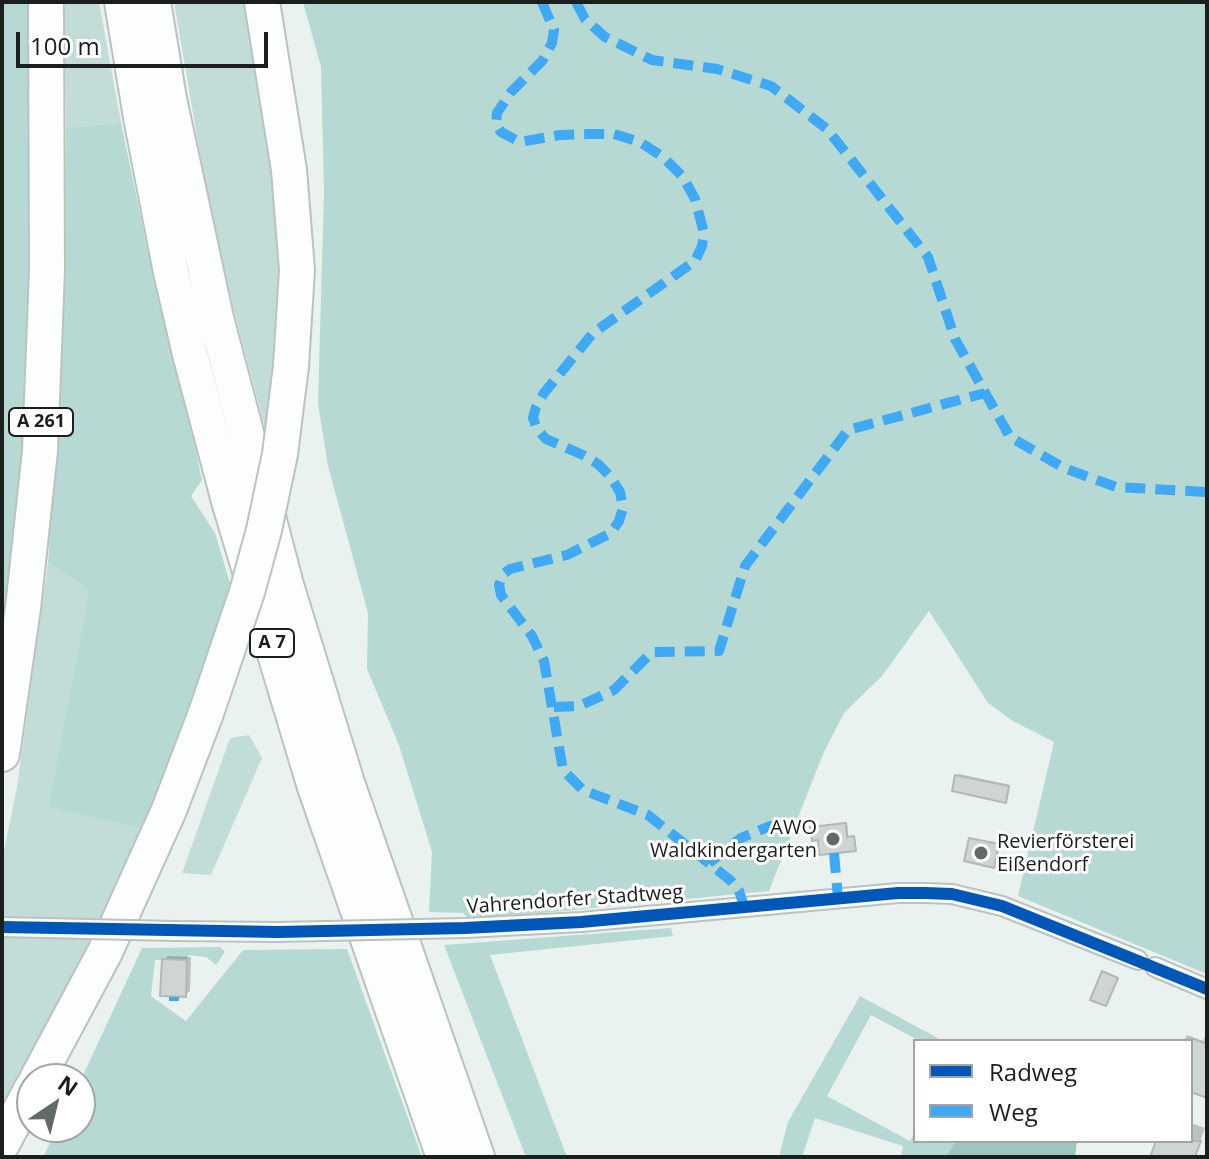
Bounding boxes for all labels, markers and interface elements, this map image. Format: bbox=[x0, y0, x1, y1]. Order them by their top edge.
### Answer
scale bar bbox=[20, 16, 272, 66]
text: 100 m bbox=[30, 29, 100, 62]
road number: A 261 bbox=[9, 408, 73, 436]
road number: A 7 bbox=[250, 629, 294, 657]
place label: AWO Waldkindergarten bbox=[650, 816, 817, 863]
marker: AWO Waldkindergarten bbox=[824, 830, 842, 848]
place label: Revierförsterei Eißendorf bbox=[997, 830, 1134, 877]
marker: Revierförsterei Eißendorf bbox=[972, 844, 990, 862]
street label: Vahrendorfer Stadtweg bbox=[466, 880, 684, 920]
legend bbox=[913, 1039, 1193, 1143]
text: Radweg bbox=[989, 1055, 1077, 1088]
north arrow bbox=[16, 1063, 96, 1143]
text: N bbox=[53, 1068, 85, 1102]
text: Weg bbox=[989, 1095, 1038, 1128]

